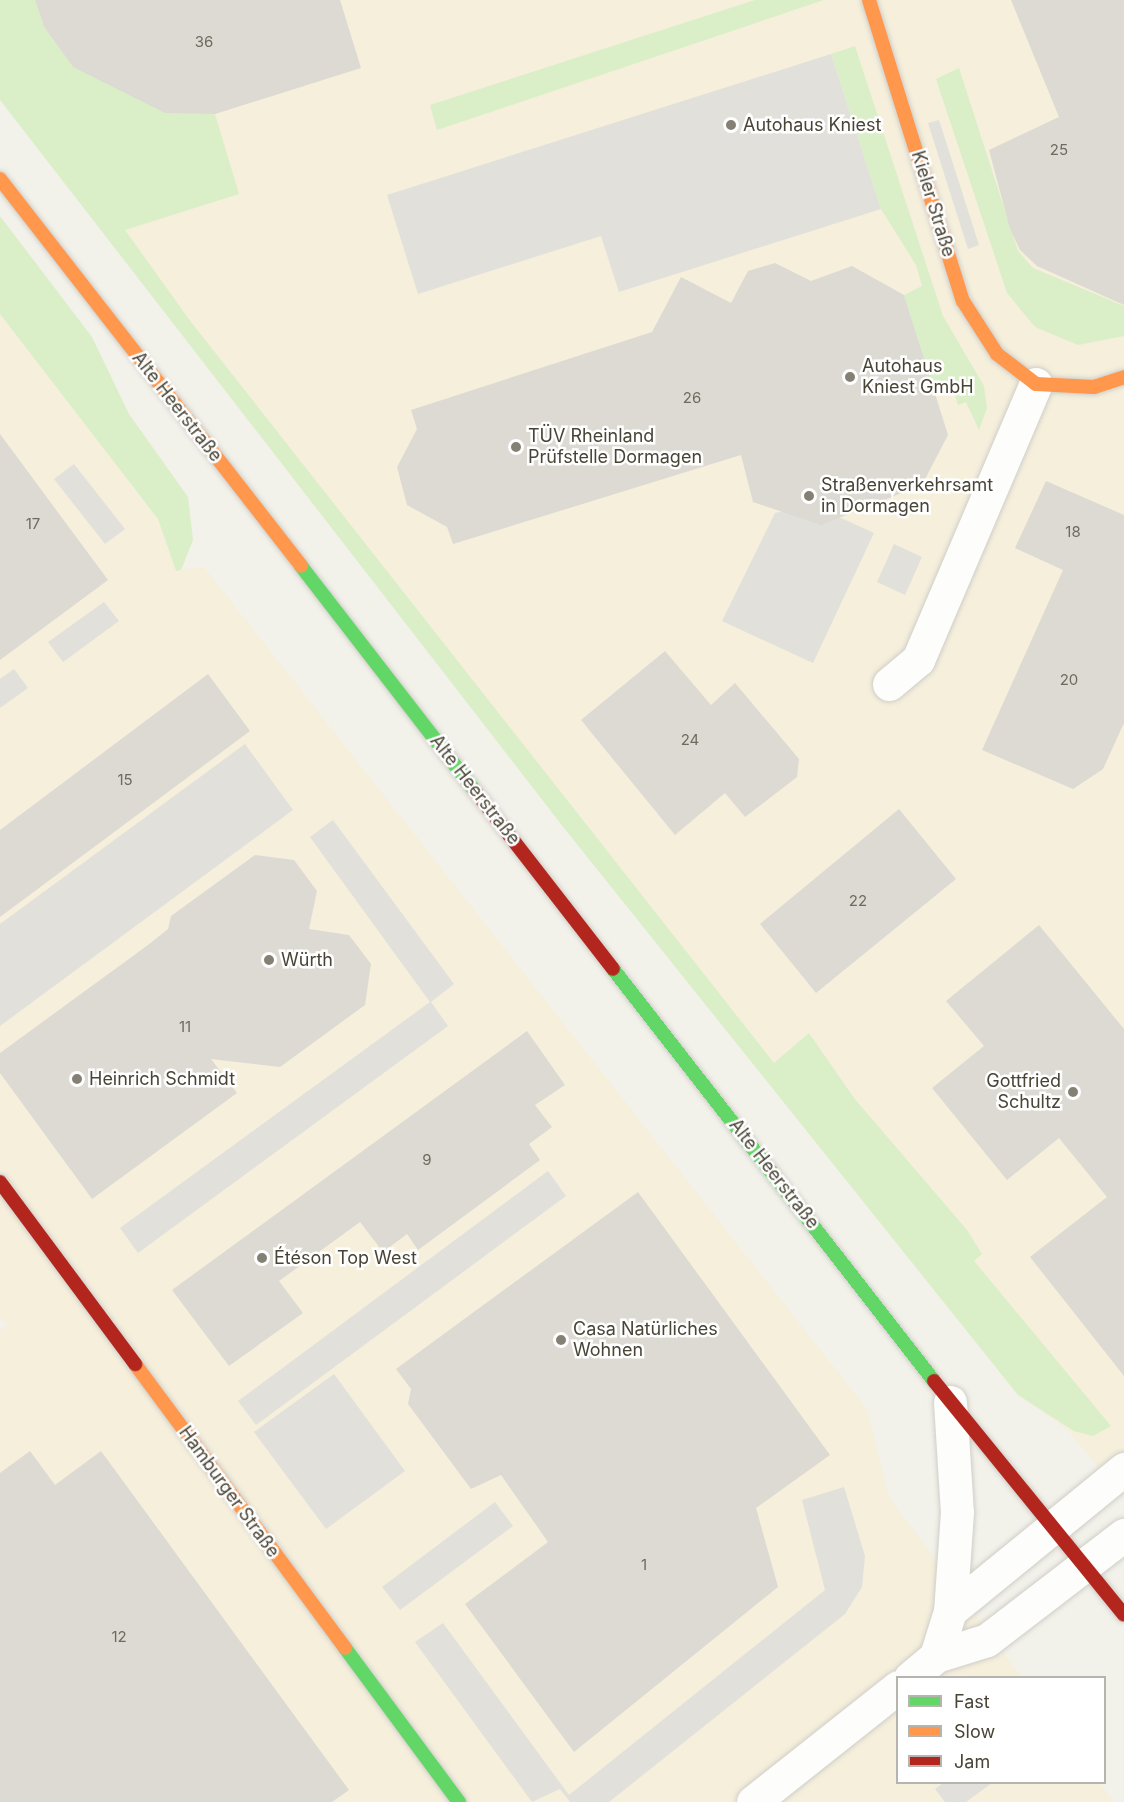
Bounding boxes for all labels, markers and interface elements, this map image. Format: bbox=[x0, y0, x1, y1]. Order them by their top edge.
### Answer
house number: 36 bbox=[195, 33, 213, 51]
place label: Autohaus Kniest bbox=[743, 114, 881, 136]
marker: Autohaus Kniest bbox=[724, 118, 738, 132]
house number: 25 bbox=[1050, 141, 1068, 159]
street label: Kieler Straße bbox=[907, 148, 959, 260]
street label: Alte Heerstraße bbox=[127, 348, 227, 466]
place label: Autohaus Kniest GmbH bbox=[862, 356, 974, 398]
marker: Autohaus Kniest GmbH bbox=[843, 370, 857, 384]
house number: 26 bbox=[683, 389, 701, 407]
place label: TÜV Rheinland Prüfstelle Dormagen bbox=[528, 426, 702, 468]
marker: TÜV Rheinland Prüfstelle Dormagen bbox=[509, 440, 523, 454]
place label: Straßenverkehrsamt in Dormagen bbox=[821, 475, 993, 518]
marker: Straßenverkehrsamt in Dormagen bbox=[802, 489, 816, 503]
house number: 17 bbox=[26, 515, 40, 533]
house number: 18 bbox=[1065, 523, 1081, 541]
house number: 20 bbox=[1060, 671, 1078, 689]
street label: Alte Heerstraße bbox=[425, 731, 525, 849]
house number: 24 bbox=[681, 731, 699, 749]
house number: 15 bbox=[117, 771, 133, 789]
house number: 22 bbox=[849, 892, 867, 910]
place label: Würth bbox=[281, 949, 333, 971]
marker: Würth bbox=[262, 953, 276, 967]
house number: 11 bbox=[179, 1018, 191, 1036]
place label: Heinrich Schmidt bbox=[89, 1068, 235, 1090]
place label: Gottfried Schultz bbox=[986, 1071, 1061, 1114]
marker: Heinrich Schmidt bbox=[70, 1072, 84, 1086]
marker: Gottfried Schultz bbox=[1066, 1085, 1080, 1099]
street label: Alte Heerstraße bbox=[724, 1115, 824, 1233]
house number: 9 bbox=[422, 1151, 432, 1169]
place label: Étéson Top West bbox=[274, 1247, 417, 1269]
marker: Étéson Top West bbox=[255, 1251, 269, 1265]
place label: Casa Natürliches Wohnen bbox=[573, 1319, 718, 1362]
marker: Casa Natürliches Wohnen bbox=[554, 1333, 568, 1347]
street label: Hamburger Straße bbox=[174, 1422, 284, 1562]
house number: 1 bbox=[641, 1556, 647, 1574]
house number: 12 bbox=[111, 1628, 127, 1646]
legend bbox=[896, 1676, 1106, 1784]
text: Fast bbox=[954, 1691, 990, 1712]
text: Slow bbox=[954, 1721, 995, 1742]
text: Jam bbox=[954, 1751, 990, 1772]

